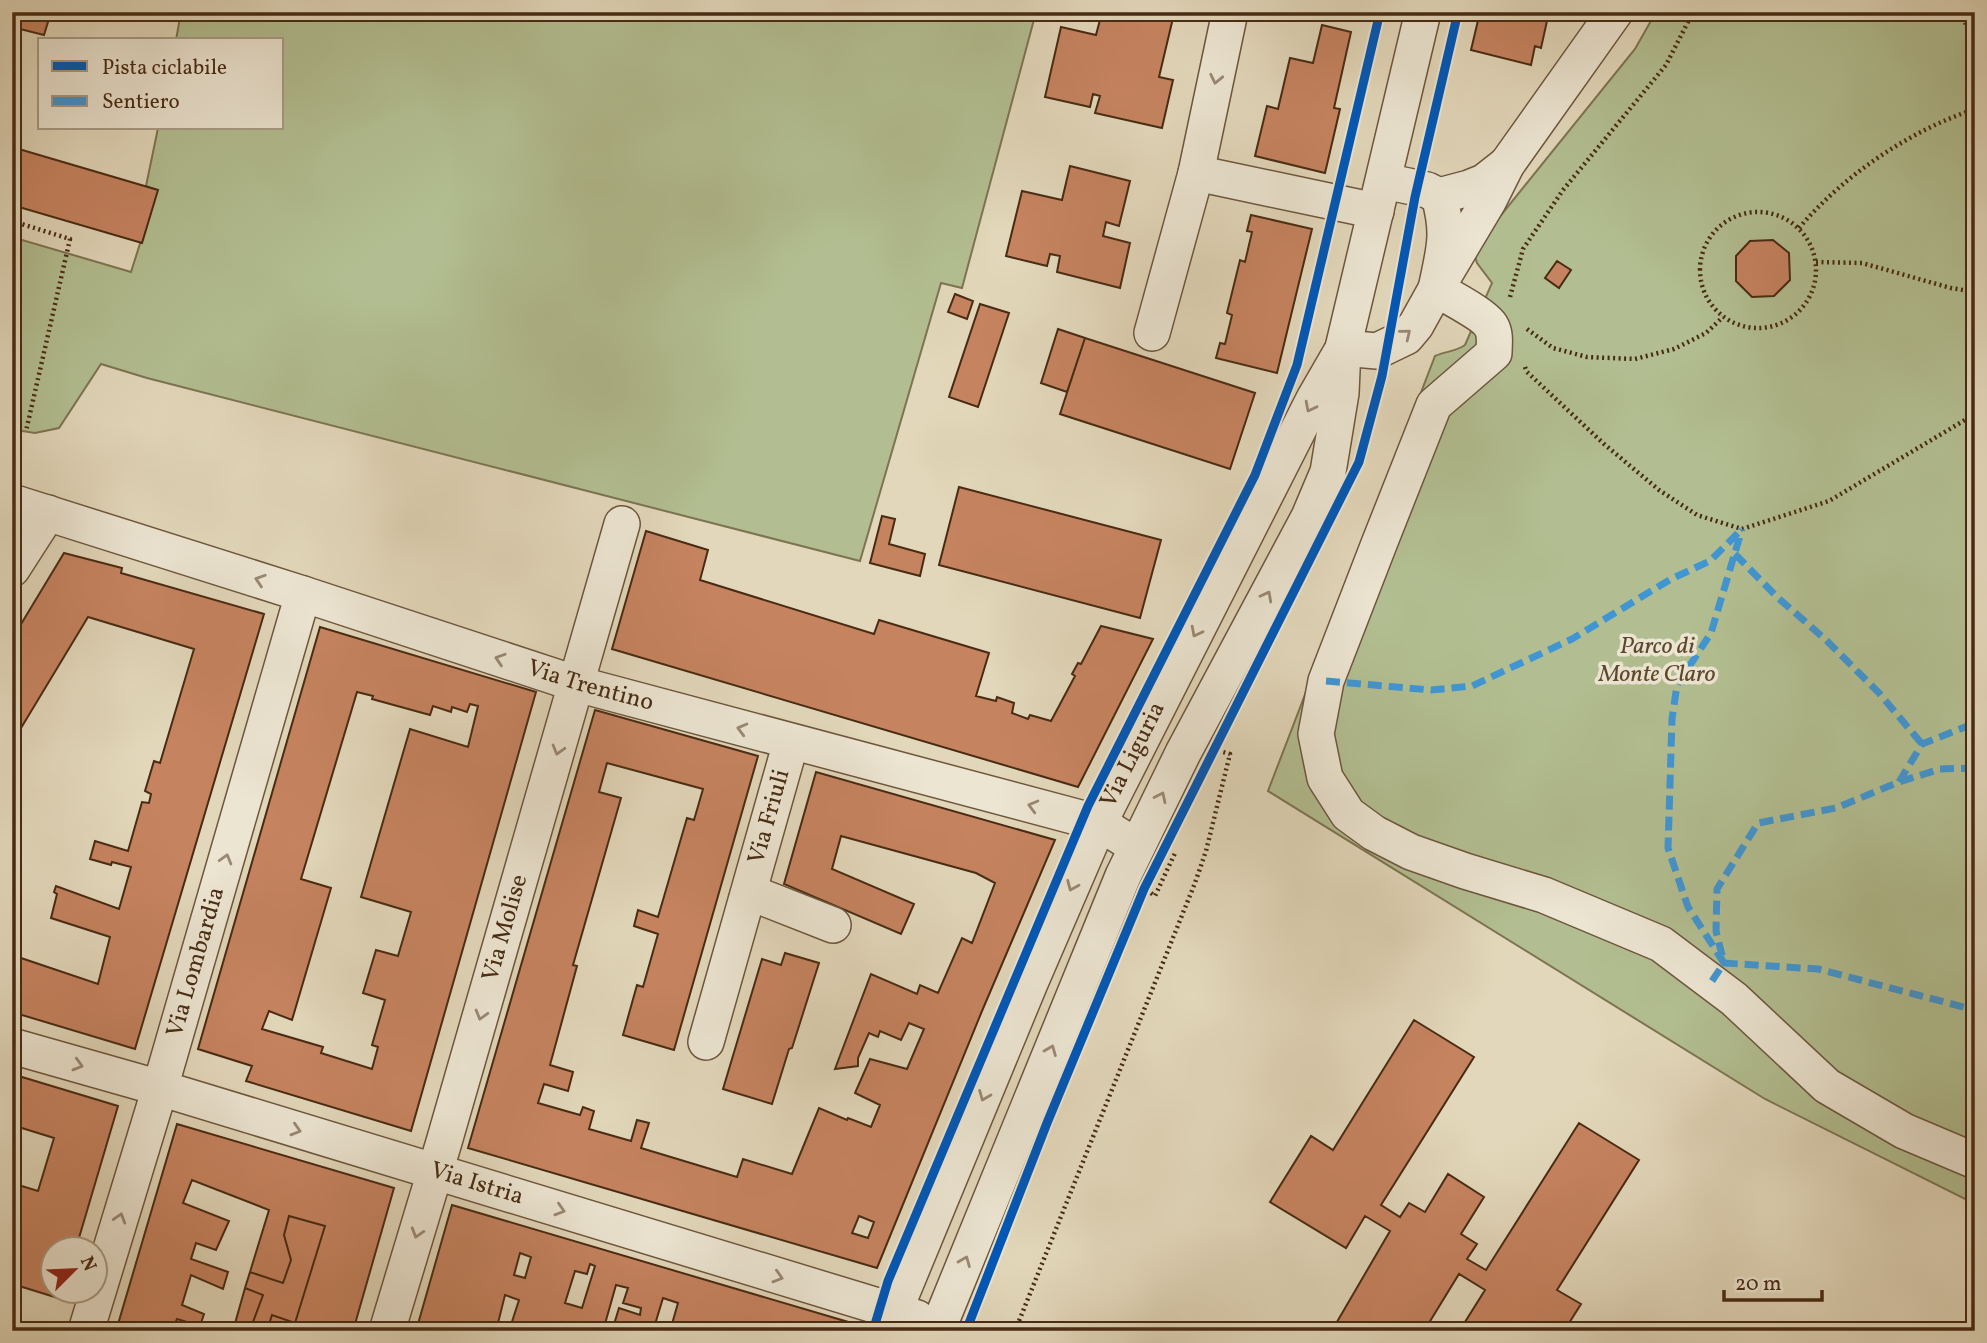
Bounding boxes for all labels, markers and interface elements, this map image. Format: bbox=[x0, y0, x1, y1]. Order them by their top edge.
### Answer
legend bbox=[38, 38, 284, 130]
text: Pista ciclabile bbox=[102, 54, 227, 83]
one-way arrow bbox=[1209, 73, 1224, 85]
text: Sentiero bbox=[102, 88, 180, 117]
one-way arrow bbox=[1398, 329, 1411, 342]
one-way arrow bbox=[1304, 400, 1318, 412]
one-way arrow bbox=[255, 574, 267, 588]
one-way arrow bbox=[1259, 590, 1272, 603]
one-way arrow bbox=[1191, 625, 1205, 637]
park label: Parco di Monte Claro bbox=[1598, 630, 1715, 692]
one-way arrow bbox=[494, 652, 506, 667]
street label: Via Trentino bbox=[523, 652, 657, 721]
street label: Via Liguria bbox=[1092, 696, 1175, 814]
one-way arrow bbox=[736, 722, 748, 737]
one-way arrow bbox=[551, 743, 566, 755]
street label: Via Friuli bbox=[740, 765, 799, 868]
one-way arrow bbox=[1153, 792, 1167, 804]
one-way arrow bbox=[1027, 800, 1039, 814]
one-way arrow bbox=[218, 853, 232, 865]
street label: Via Molise bbox=[474, 871, 537, 986]
one-way arrow bbox=[1066, 879, 1080, 891]
street label: Via Lombardia bbox=[159, 883, 234, 1041]
one-way arrow bbox=[475, 1009, 489, 1021]
one-way arrow bbox=[1043, 1045, 1057, 1058]
one-way arrow bbox=[72, 1056, 84, 1071]
one-way arrow bbox=[978, 1089, 992, 1101]
one-way arrow bbox=[290, 1121, 302, 1136]
street label: Via Istria bbox=[426, 1154, 528, 1214]
one-way arrow bbox=[554, 1202, 566, 1217]
one-way arrow bbox=[112, 1213, 127, 1225]
one-way arrow bbox=[410, 1227, 425, 1239]
north arrow bbox=[38, 1234, 108, 1304]
text: N bbox=[73, 1252, 102, 1276]
one-way arrow bbox=[957, 1256, 971, 1268]
scale bar bbox=[1724, 1259, 1822, 1303]
one-way arrow bbox=[771, 1269, 784, 1283]
text: 20 m bbox=[1735, 1270, 1781, 1299]

